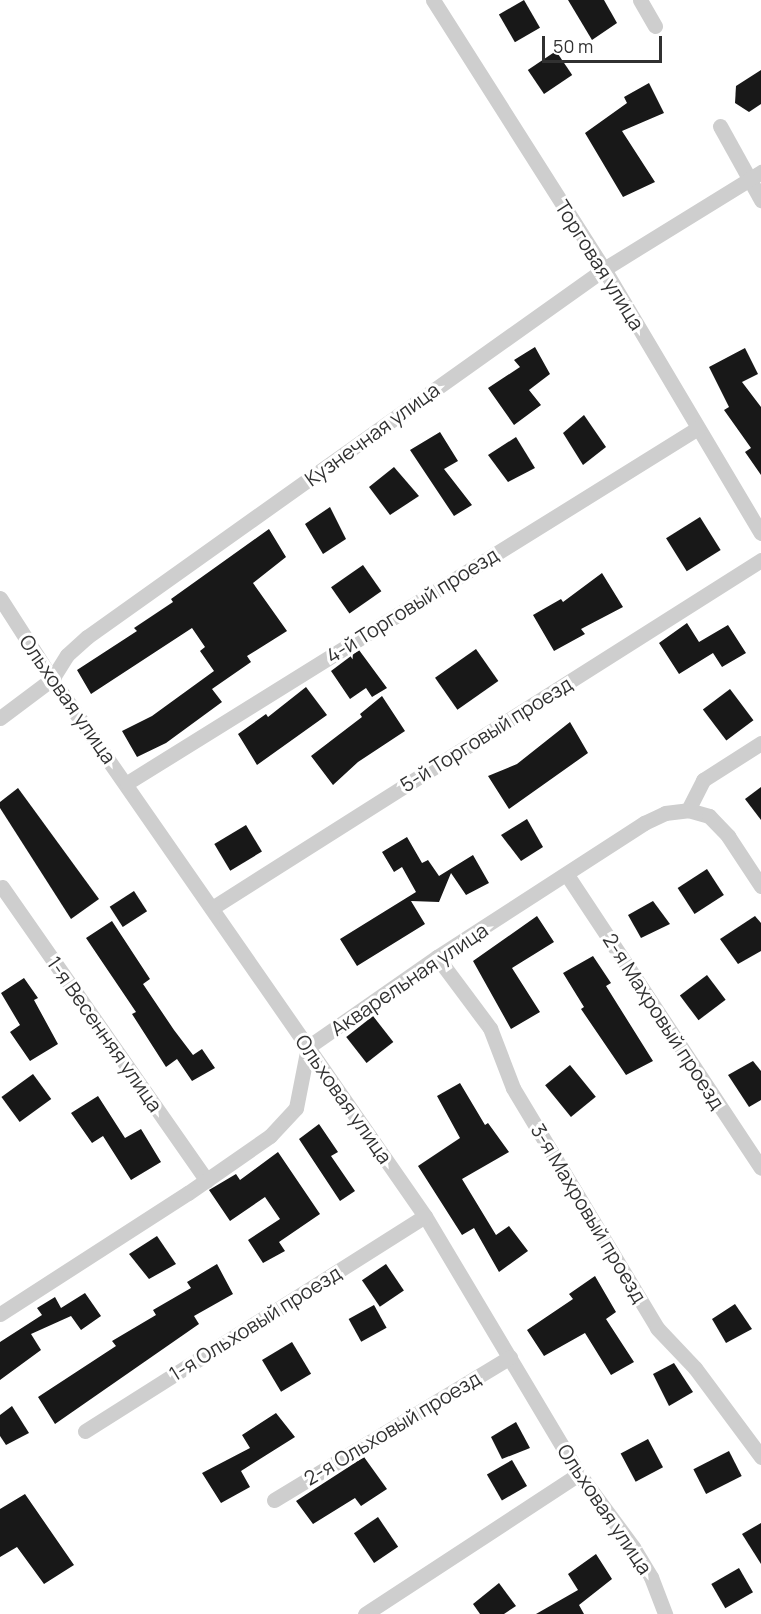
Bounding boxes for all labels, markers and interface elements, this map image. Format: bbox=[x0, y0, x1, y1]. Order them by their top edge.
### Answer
scale bar bbox=[545, 24, 665, 62]
text: 50 m bbox=[553, 34, 593, 58]
street label: Торговая улица bbox=[551, 196, 649, 334]
street label: Кузнечная улица bbox=[300, 377, 444, 491]
street label: 4-й Торговый проезд bbox=[322, 542, 502, 668]
street label: Ольховая улица bbox=[15, 630, 121, 768]
street label: 5-й Торговый проезд bbox=[396, 671, 576, 797]
street label: Акварельная улица bbox=[326, 918, 492, 1040]
street label: 2-я Махровый проезд bbox=[598, 929, 730, 1113]
street label: 1-я Весенняя улица bbox=[42, 952, 168, 1116]
street label: Ольховая улица bbox=[291, 1030, 397, 1168]
street label: 3-я Махровый проезд bbox=[526, 1119, 652, 1307]
street label: 1-я Ольховый проезд bbox=[165, 1260, 345, 1386]
street label: 2-я Ольховый проезд bbox=[299, 1366, 485, 1490]
street label: Ольховая улица bbox=[553, 1439, 657, 1579]

